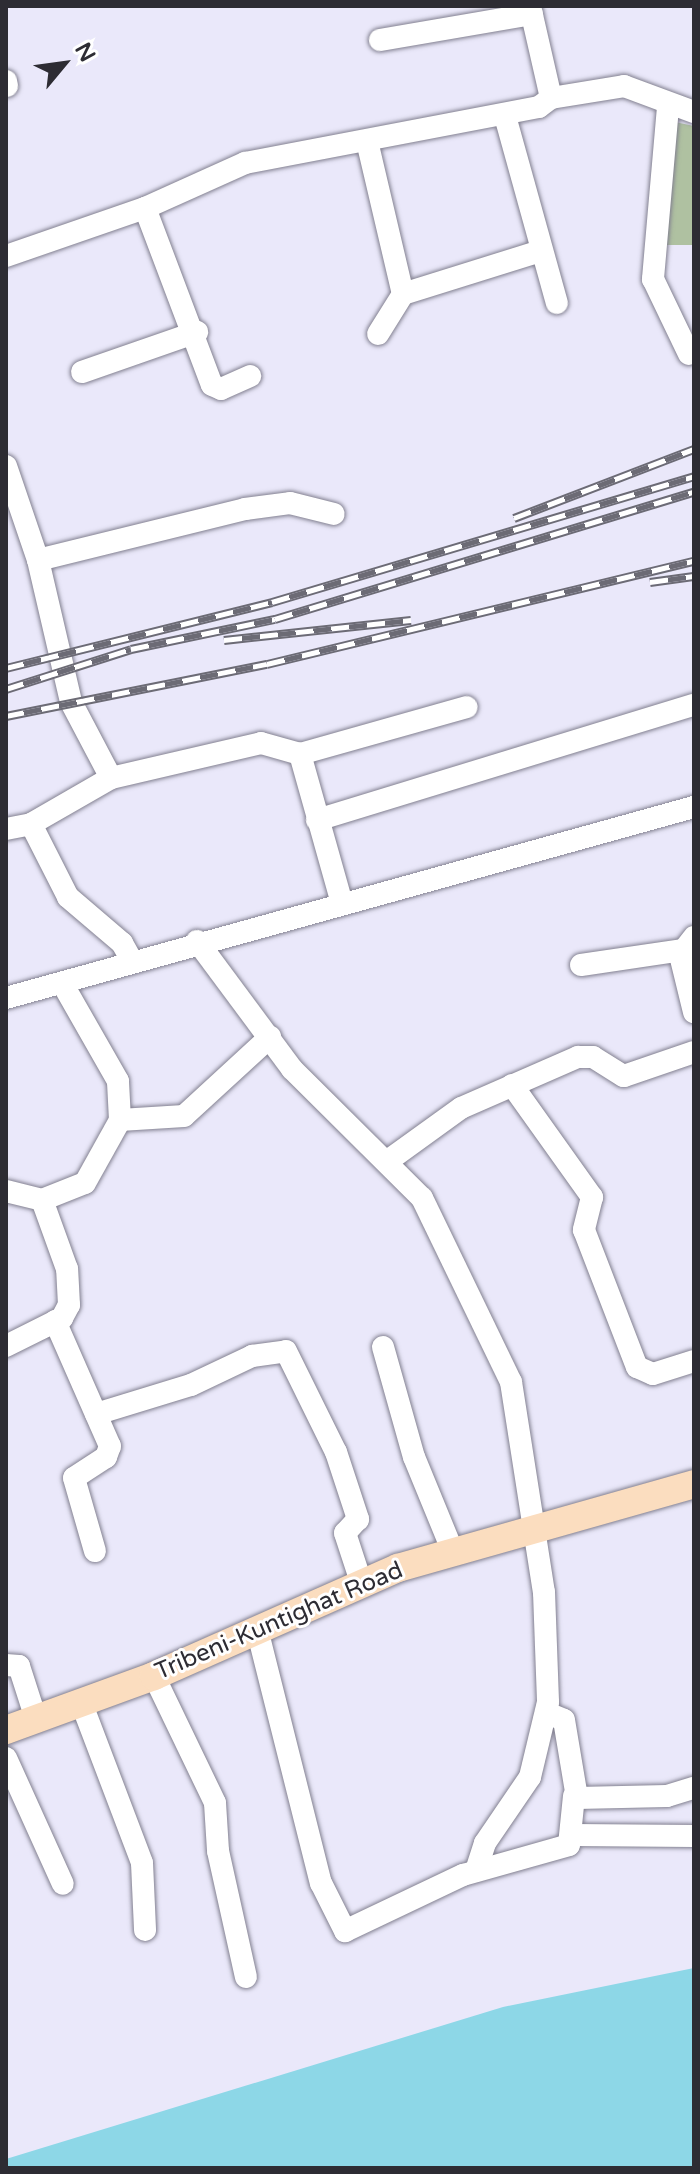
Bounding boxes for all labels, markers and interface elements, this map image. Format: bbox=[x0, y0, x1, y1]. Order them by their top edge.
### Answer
north arrow bbox=[24, 24, 104, 104]
text: N bbox=[69, 38, 101, 66]
street label: Tribeni-Kuntighat Road bbox=[151, 1556, 407, 1686]

